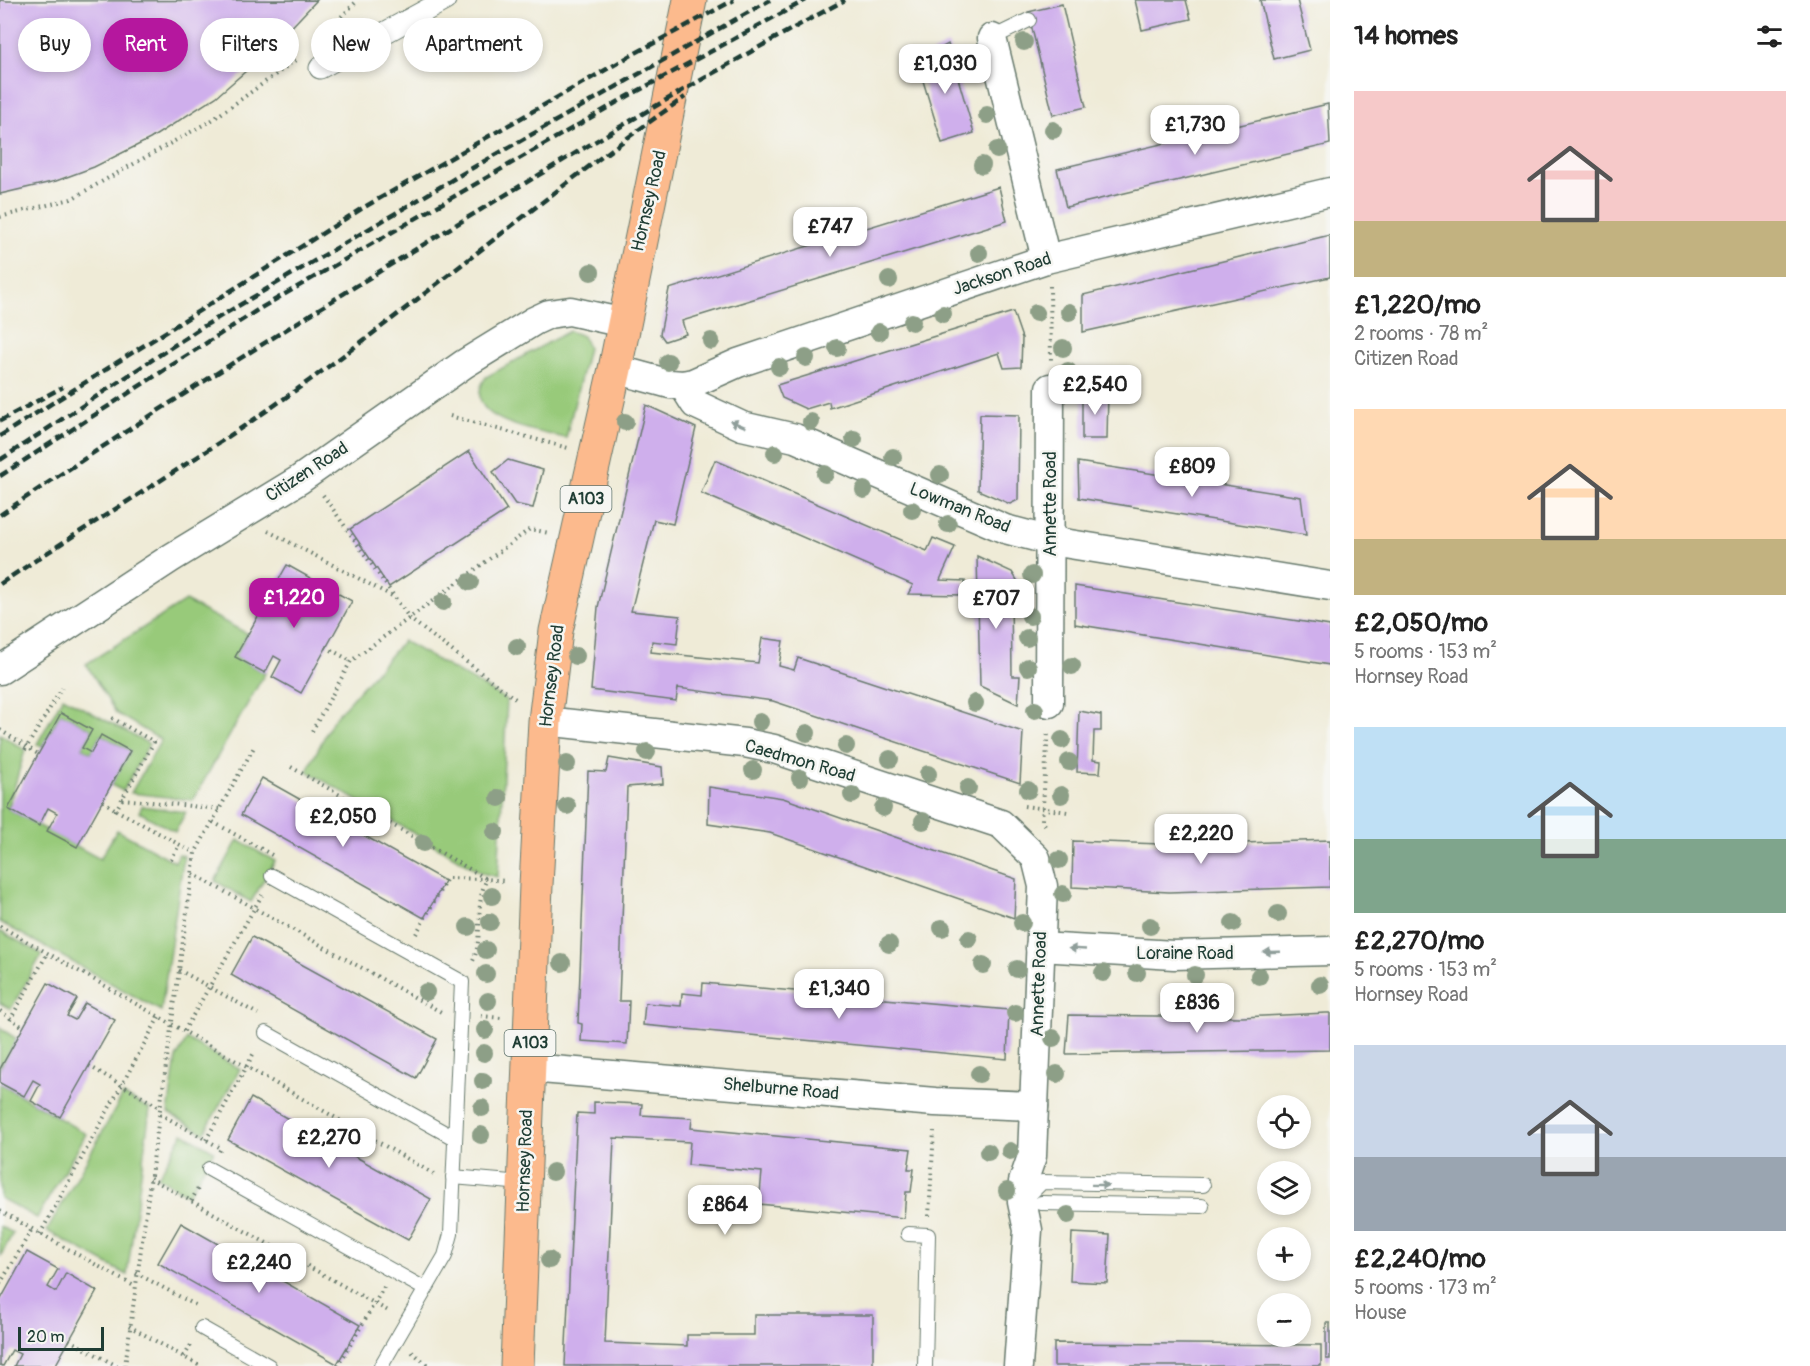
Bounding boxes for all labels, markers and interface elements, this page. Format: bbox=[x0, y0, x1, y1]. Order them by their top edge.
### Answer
chip: Buy bbox=[18, 18, 91, 72]
chip: Rent bbox=[103, 18, 188, 72]
chip: Filters bbox=[200, 18, 299, 72]
chip: New bbox=[311, 18, 391, 72]
chip: Apartment bbox=[403, 18, 543, 72]
text: 14 homes bbox=[1354, 20, 1458, 52]
icon: filters bbox=[1753, 20, 1786, 53]
pin: £1,030 bbox=[896, 44, 994, 95]
text: £1,030 bbox=[913, 51, 977, 76]
pin: £1,730 bbox=[1146, 105, 1244, 156]
text: £1,730 bbox=[1164, 112, 1226, 137]
icon: home bbox=[1516, 130, 1624, 238]
street label: Hornsey Road bbox=[626, 148, 672, 254]
pin: £747 bbox=[794, 207, 866, 258]
text: £747 bbox=[807, 214, 853, 239]
street label: Jackson Road bbox=[950, 247, 1054, 301]
text: £1,220/mo bbox=[1354, 289, 1481, 321]
text: 2 rooms · 78 m² bbox=[1354, 321, 1488, 346]
text: Citizen Road bbox=[1354, 346, 1458, 371]
pin: £2,540 bbox=[1046, 365, 1144, 416]
text: £2,540 bbox=[1062, 372, 1128, 397]
one-way arrow bbox=[729, 419, 747, 428]
street label: Citizen Road bbox=[261, 437, 353, 507]
pin: £809 bbox=[1156, 447, 1228, 498]
icon: home bbox=[1516, 448, 1624, 556]
street label: Annette Road bbox=[1039, 451, 1062, 557]
text: £809 bbox=[1169, 454, 1215, 479]
street label: Lowman Road bbox=[906, 477, 1014, 539]
road number: A103 bbox=[560, 486, 612, 512]
pin: £1,220 bbox=[245, 578, 343, 629]
pin: £707 bbox=[960, 579, 1032, 630]
text: £1,220 bbox=[263, 585, 325, 610]
text: £707 bbox=[972, 586, 1020, 611]
text: £2,050/mo bbox=[1354, 607, 1488, 639]
street label: Hornsey Road bbox=[534, 623, 570, 729]
text: 5 rooms · 153 m² bbox=[1354, 639, 1497, 664]
text: Hornsey Road bbox=[1354, 664, 1469, 689]
street label: Caedmon Road bbox=[742, 734, 858, 788]
icon: home bbox=[1516, 766, 1624, 874]
pin: £2,050 bbox=[294, 797, 392, 848]
text: £2,050 bbox=[309, 804, 377, 829]
pin: £2,220 bbox=[1152, 814, 1250, 865]
text: £2,220 bbox=[1168, 821, 1234, 846]
text: £2,270/mo bbox=[1354, 925, 1484, 957]
street label: Annette Road bbox=[1026, 931, 1052, 1037]
street label: Loraine Road bbox=[1136, 942, 1234, 965]
one-way arrow bbox=[1067, 945, 1086, 954]
one-way arrow bbox=[1262, 947, 1281, 957]
text: 5 rooms · 153 m² bbox=[1354, 957, 1497, 982]
pin: £1,340 bbox=[790, 969, 888, 1020]
text: £1,340 bbox=[808, 976, 870, 1001]
text: Hornsey Road bbox=[1354, 982, 1469, 1007]
pin: £836 bbox=[1161, 983, 1233, 1034]
text: £836 bbox=[1174, 990, 1220, 1015]
road number: A103 bbox=[504, 1030, 556, 1056]
street label: Shelburne Road bbox=[722, 1072, 840, 1106]
icon: home bbox=[1516, 1084, 1624, 1192]
map controls bbox=[1257, 1095, 1311, 1347]
button: locate bbox=[1257, 1095, 1311, 1149]
street label: Hornsey Road bbox=[512, 1109, 538, 1213]
pin: £2,270 bbox=[280, 1118, 378, 1169]
text: £2,270 bbox=[297, 1125, 361, 1150]
button: layers bbox=[1257, 1161, 1311, 1215]
one-way arrow bbox=[1091, 1180, 1110, 1189]
pin: £864 bbox=[689, 1185, 761, 1236]
text: £864 bbox=[702, 1192, 748, 1217]
button: + bbox=[1257, 1227, 1311, 1281]
pin: £2,240 bbox=[210, 1243, 308, 1294]
text: £2,240/mo bbox=[1354, 1243, 1486, 1275]
text: £2,240 bbox=[226, 1250, 292, 1275]
text: 5 rooms · 173 m² bbox=[1354, 1275, 1497, 1300]
button: − bbox=[1257, 1293, 1311, 1347]
text: House bbox=[1354, 1300, 1406, 1325]
scale bar bbox=[18, 1324, 104, 1352]
text: 20 m bbox=[27, 1327, 65, 1347]

